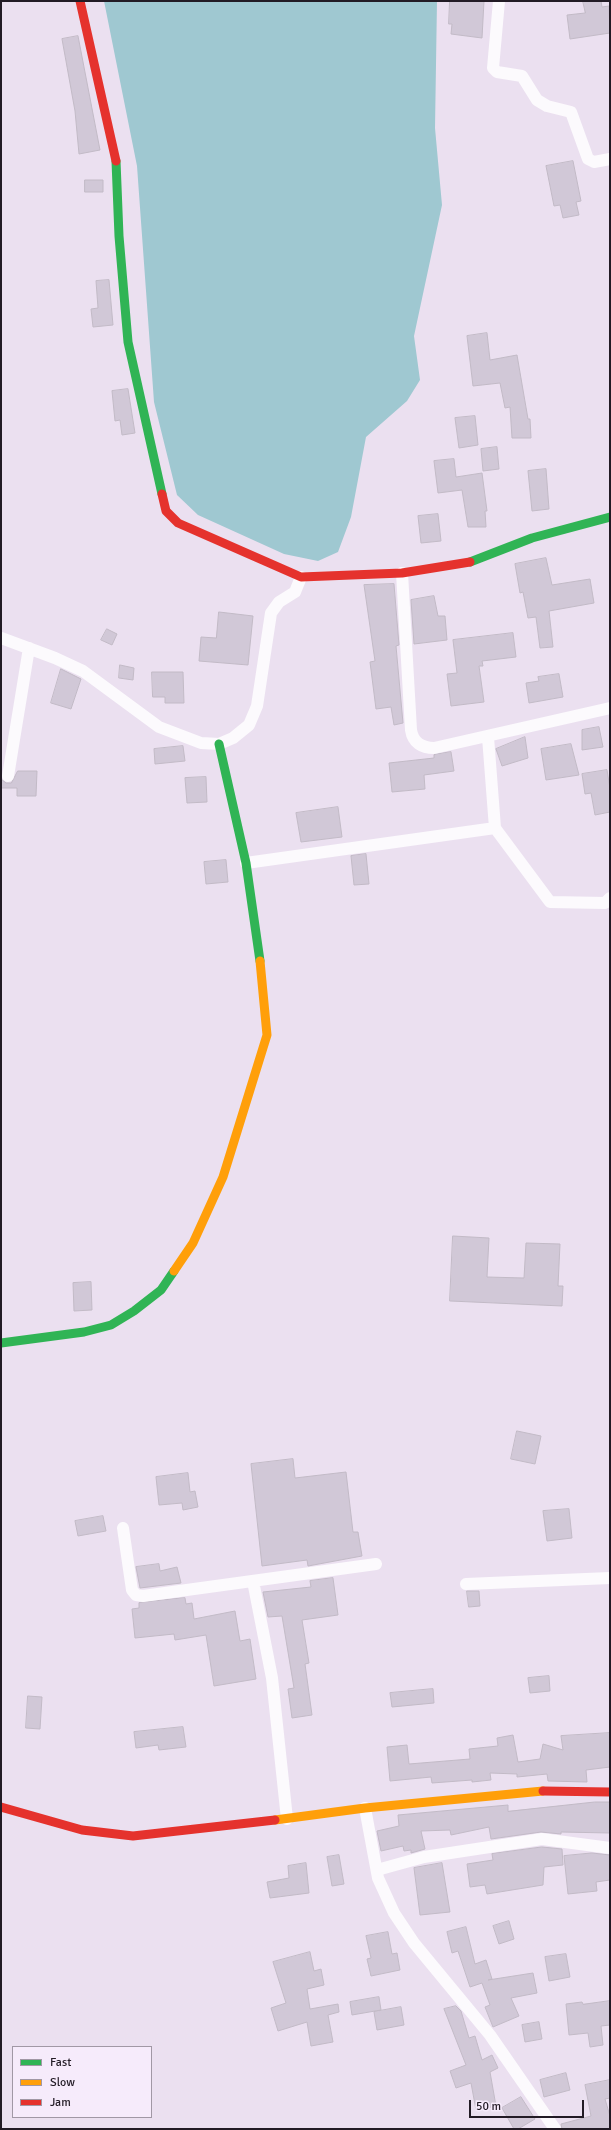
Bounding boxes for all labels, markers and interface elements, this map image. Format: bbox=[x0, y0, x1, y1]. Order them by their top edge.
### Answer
legend bbox=[12, 2046, 152, 2118]
text: Fast bbox=[50, 2055, 71, 2070]
text: Slow bbox=[50, 2075, 75, 2090]
scale bar bbox=[471, 2092, 586, 2118]
text: Jam bbox=[50, 2095, 71, 2110]
text: 50 m bbox=[476, 2099, 501, 2114]

